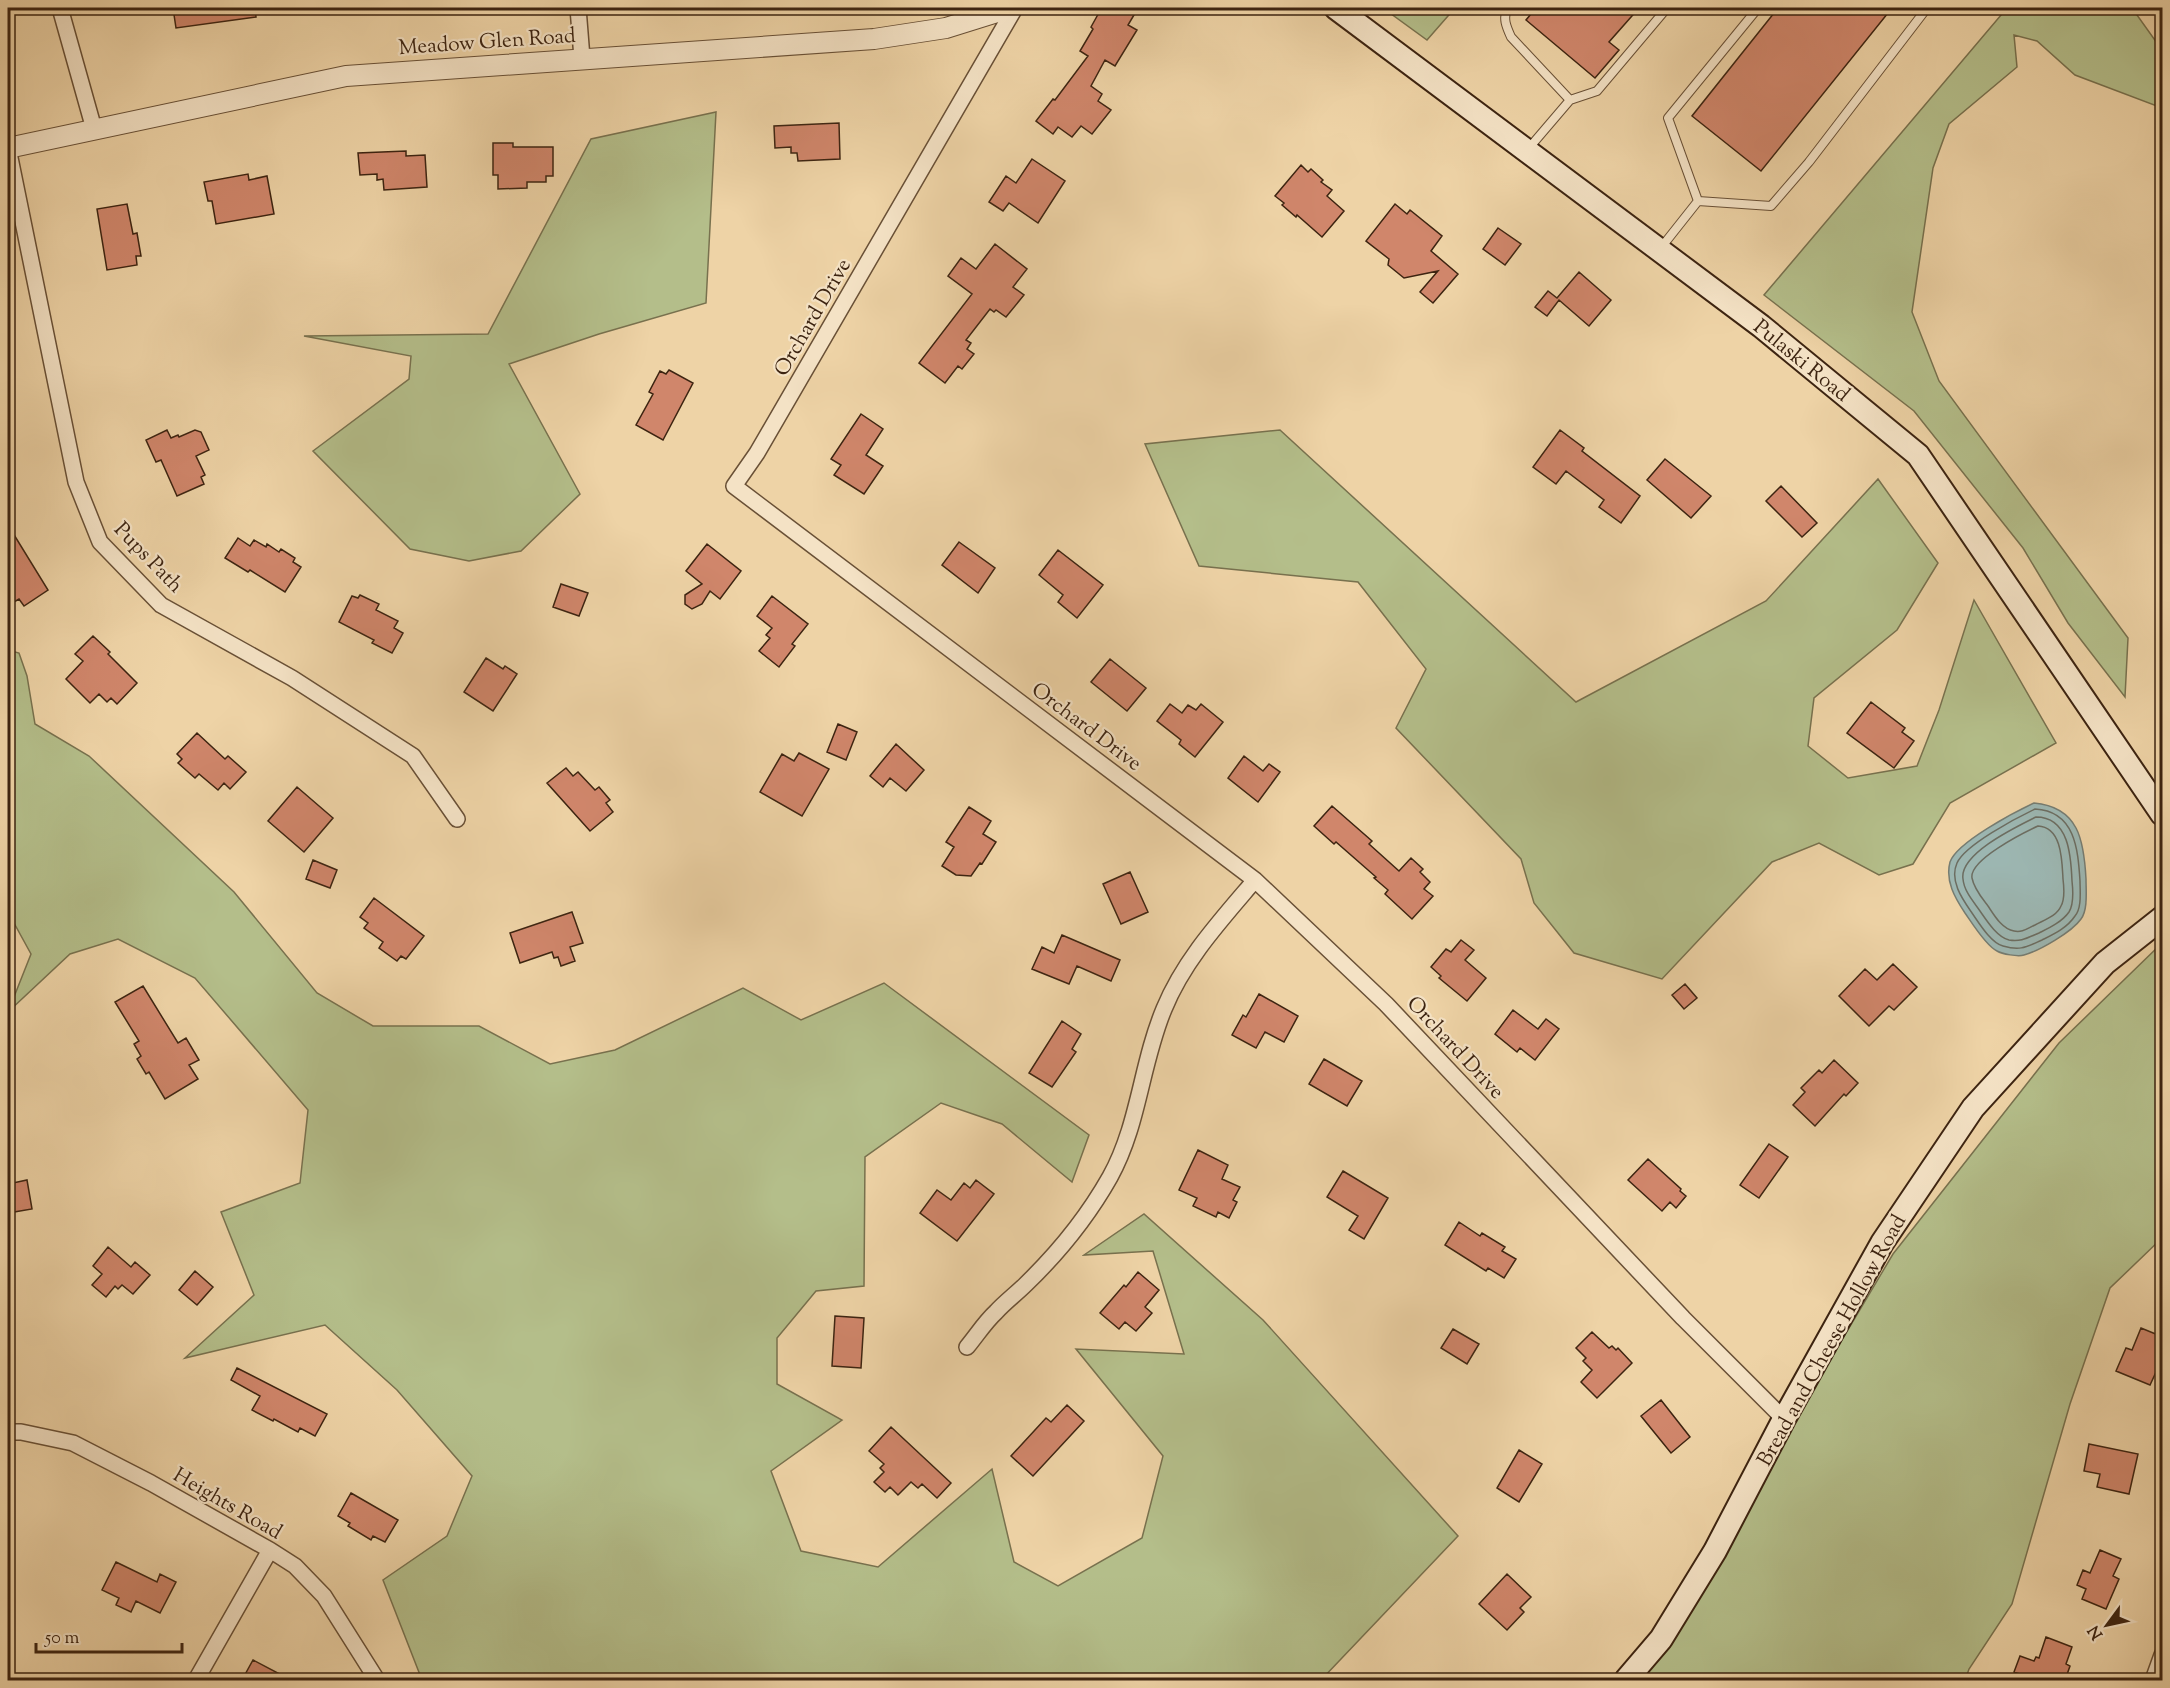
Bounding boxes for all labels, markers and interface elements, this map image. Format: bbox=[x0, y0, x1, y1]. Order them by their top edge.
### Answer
street label: Meadow Glen Road bbox=[398, 22, 577, 64]
street label: Orchard Drive bbox=[768, 253, 860, 383]
street label: Pulaski Road bbox=[1746, 313, 1856, 410]
street label: Pups Path bbox=[106, 516, 189, 601]
street label: Orchard Drive bbox=[1024, 676, 1147, 779]
street label: Orchard Drive bbox=[1399, 990, 1510, 1107]
street label: Bread and Cheese Hollow Road bbox=[1751, 1209, 1915, 1472]
street label: Heights Road bbox=[167, 1461, 287, 1548]
north arrow bbox=[2077, 1595, 2137, 1655]
scale bar bbox=[36, 1616, 182, 1654]
text: N bbox=[2083, 1620, 2110, 1643]
text: 50 m bbox=[44, 1626, 80, 1652]

